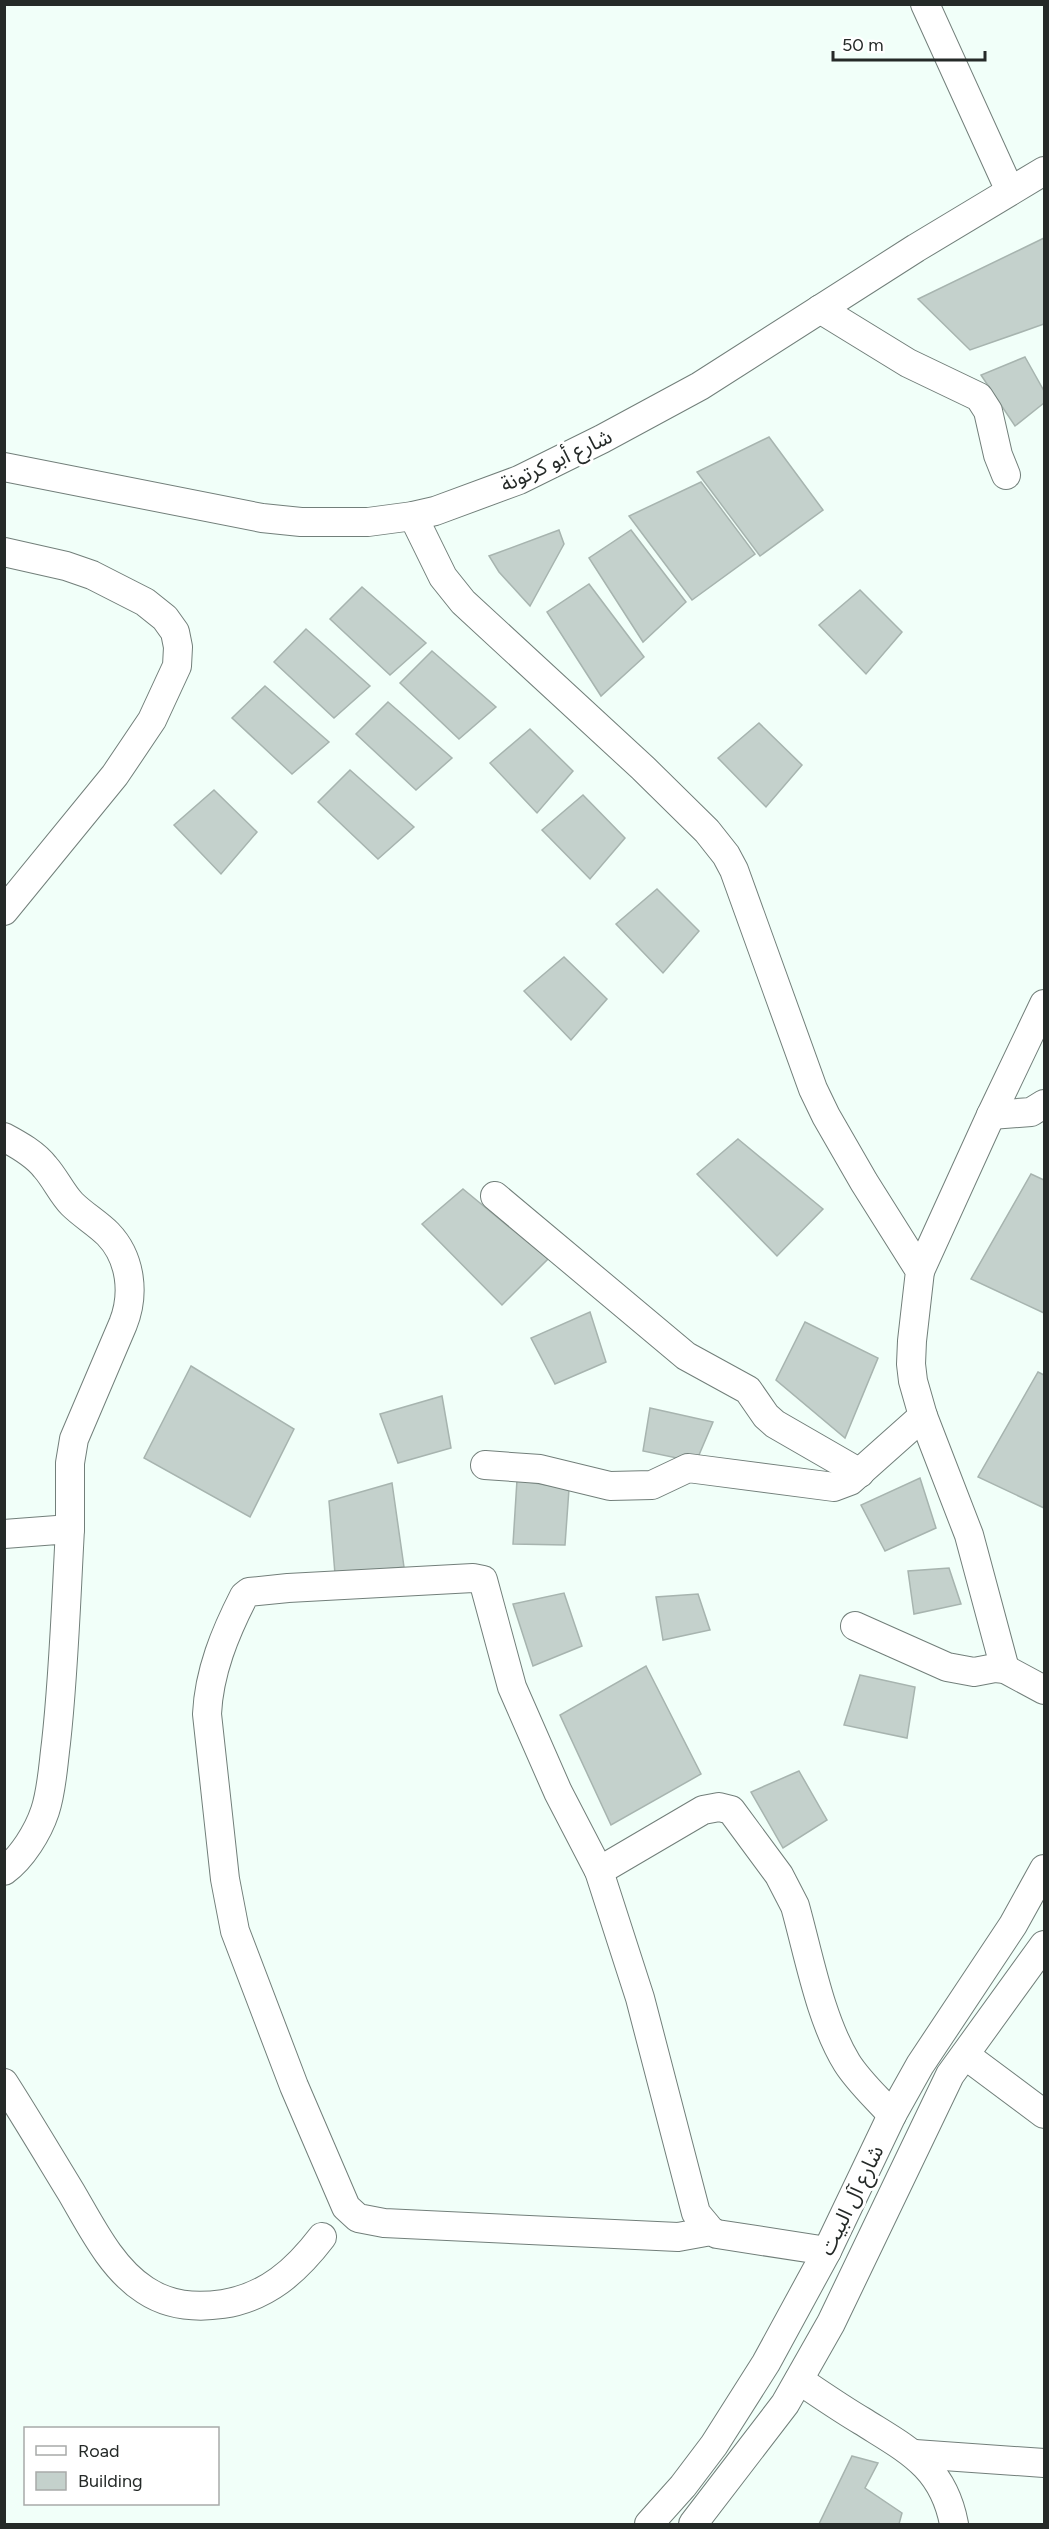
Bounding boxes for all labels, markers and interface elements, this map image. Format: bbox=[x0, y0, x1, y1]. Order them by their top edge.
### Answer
scale bar bbox=[833, 24, 984, 62]
text: 50 m bbox=[842, 34, 884, 56]
street label: شارع أبو كرتونة bbox=[496, 423, 617, 499]
street label: شارع آل البيت bbox=[814, 2141, 891, 2260]
legend bbox=[24, 2427, 219, 2505]
text: Road bbox=[78, 2440, 119, 2462]
text: Building bbox=[78, 2470, 143, 2492]

